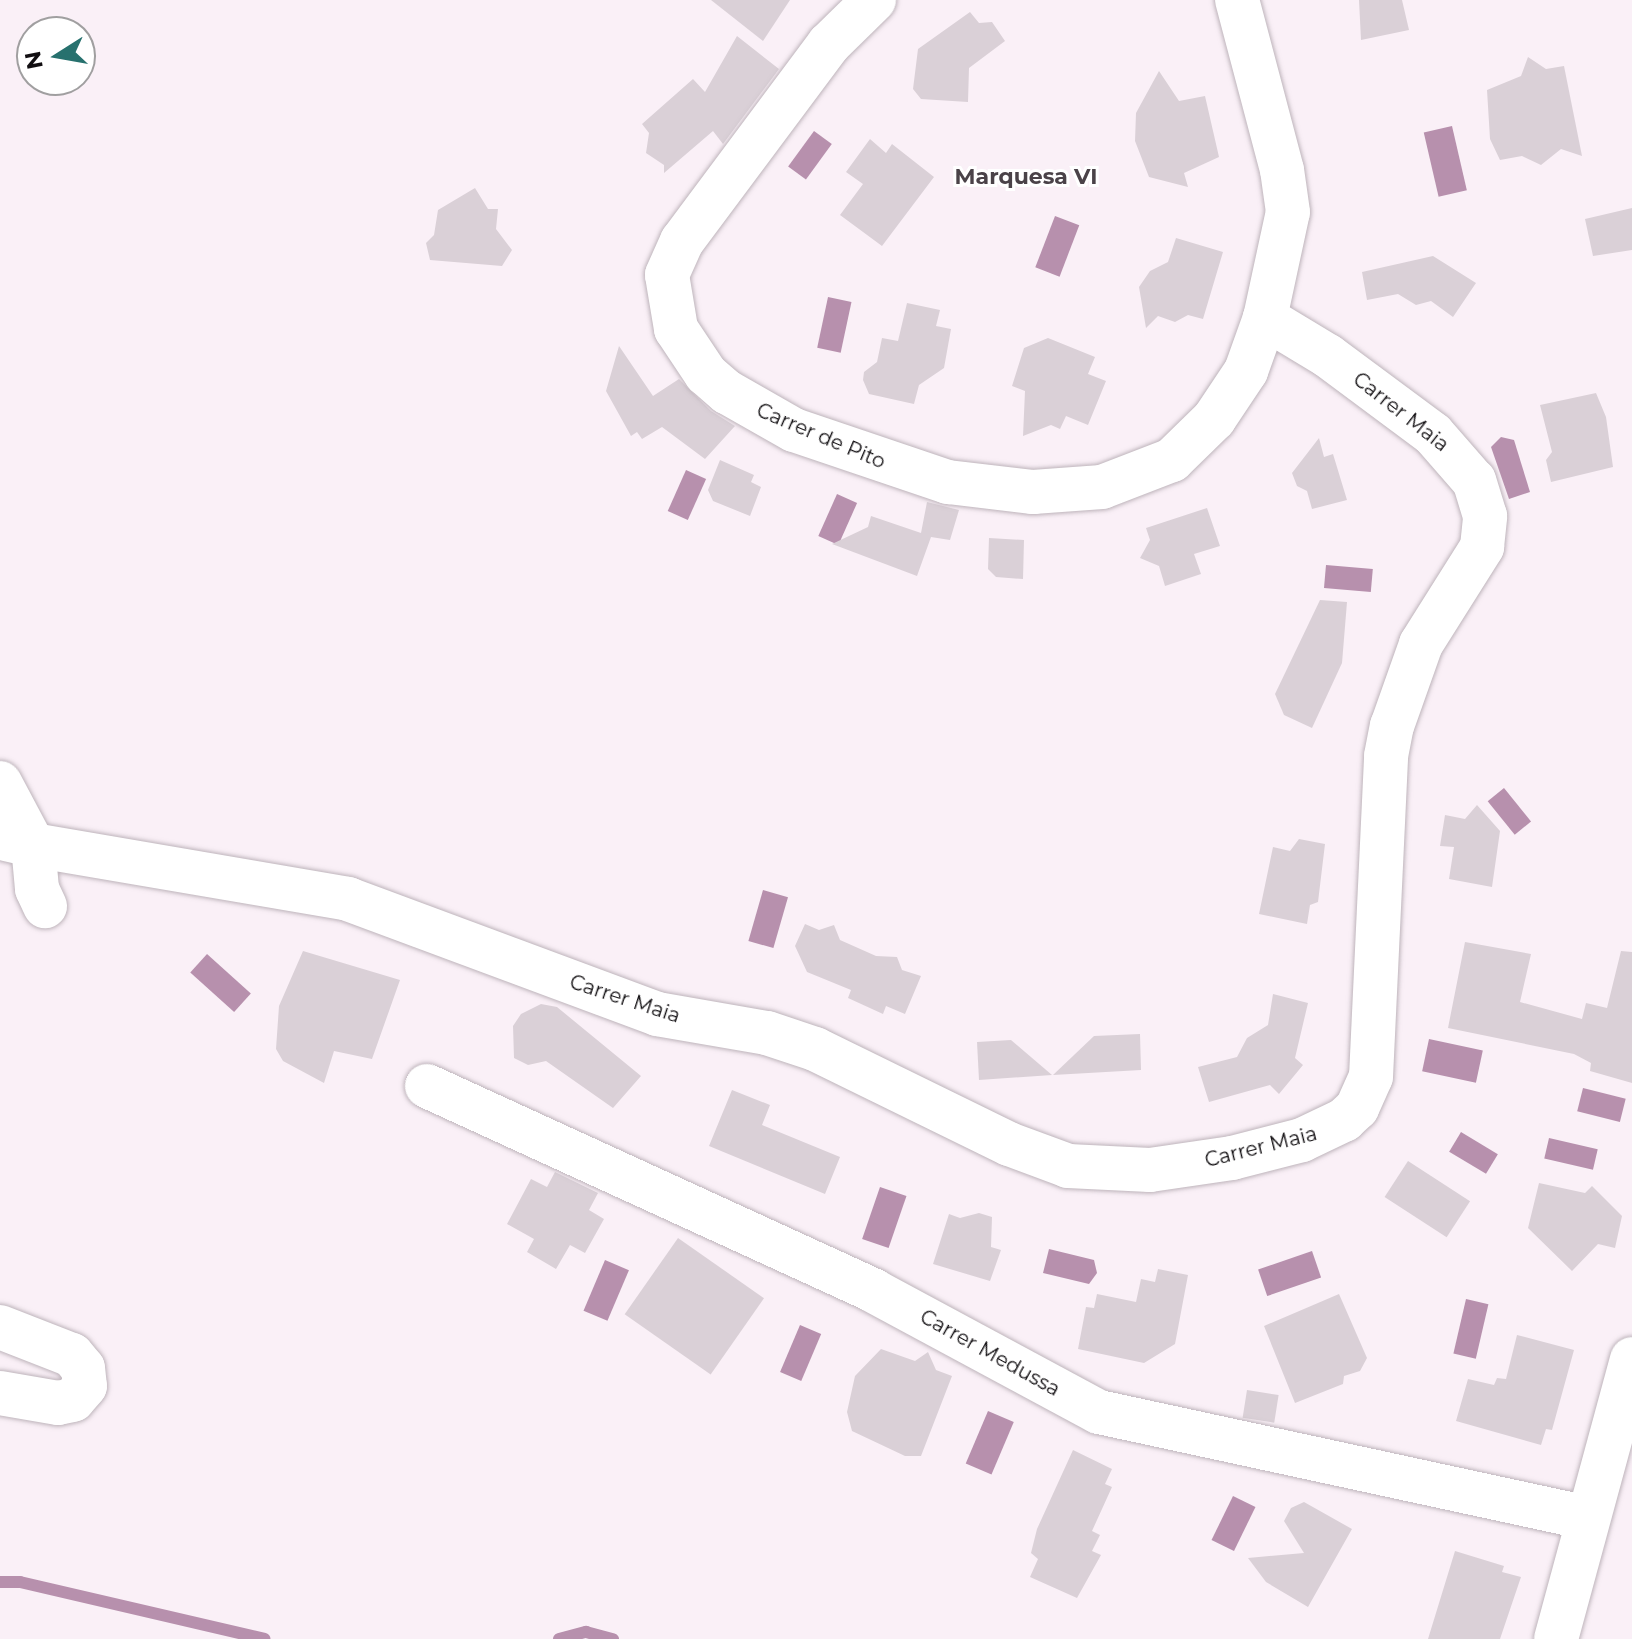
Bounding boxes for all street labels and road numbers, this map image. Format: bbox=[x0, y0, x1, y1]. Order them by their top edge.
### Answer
street label: Carrer Maia bbox=[1348, 367, 1454, 457]
street label: Carrer de Pito bbox=[753, 398, 889, 474]
street label: Carrer Maia bbox=[567, 970, 683, 1028]
street label: Carrer Maia bbox=[1202, 1121, 1320, 1173]
street label: Carrer Medussa bbox=[916, 1305, 1064, 1401]

